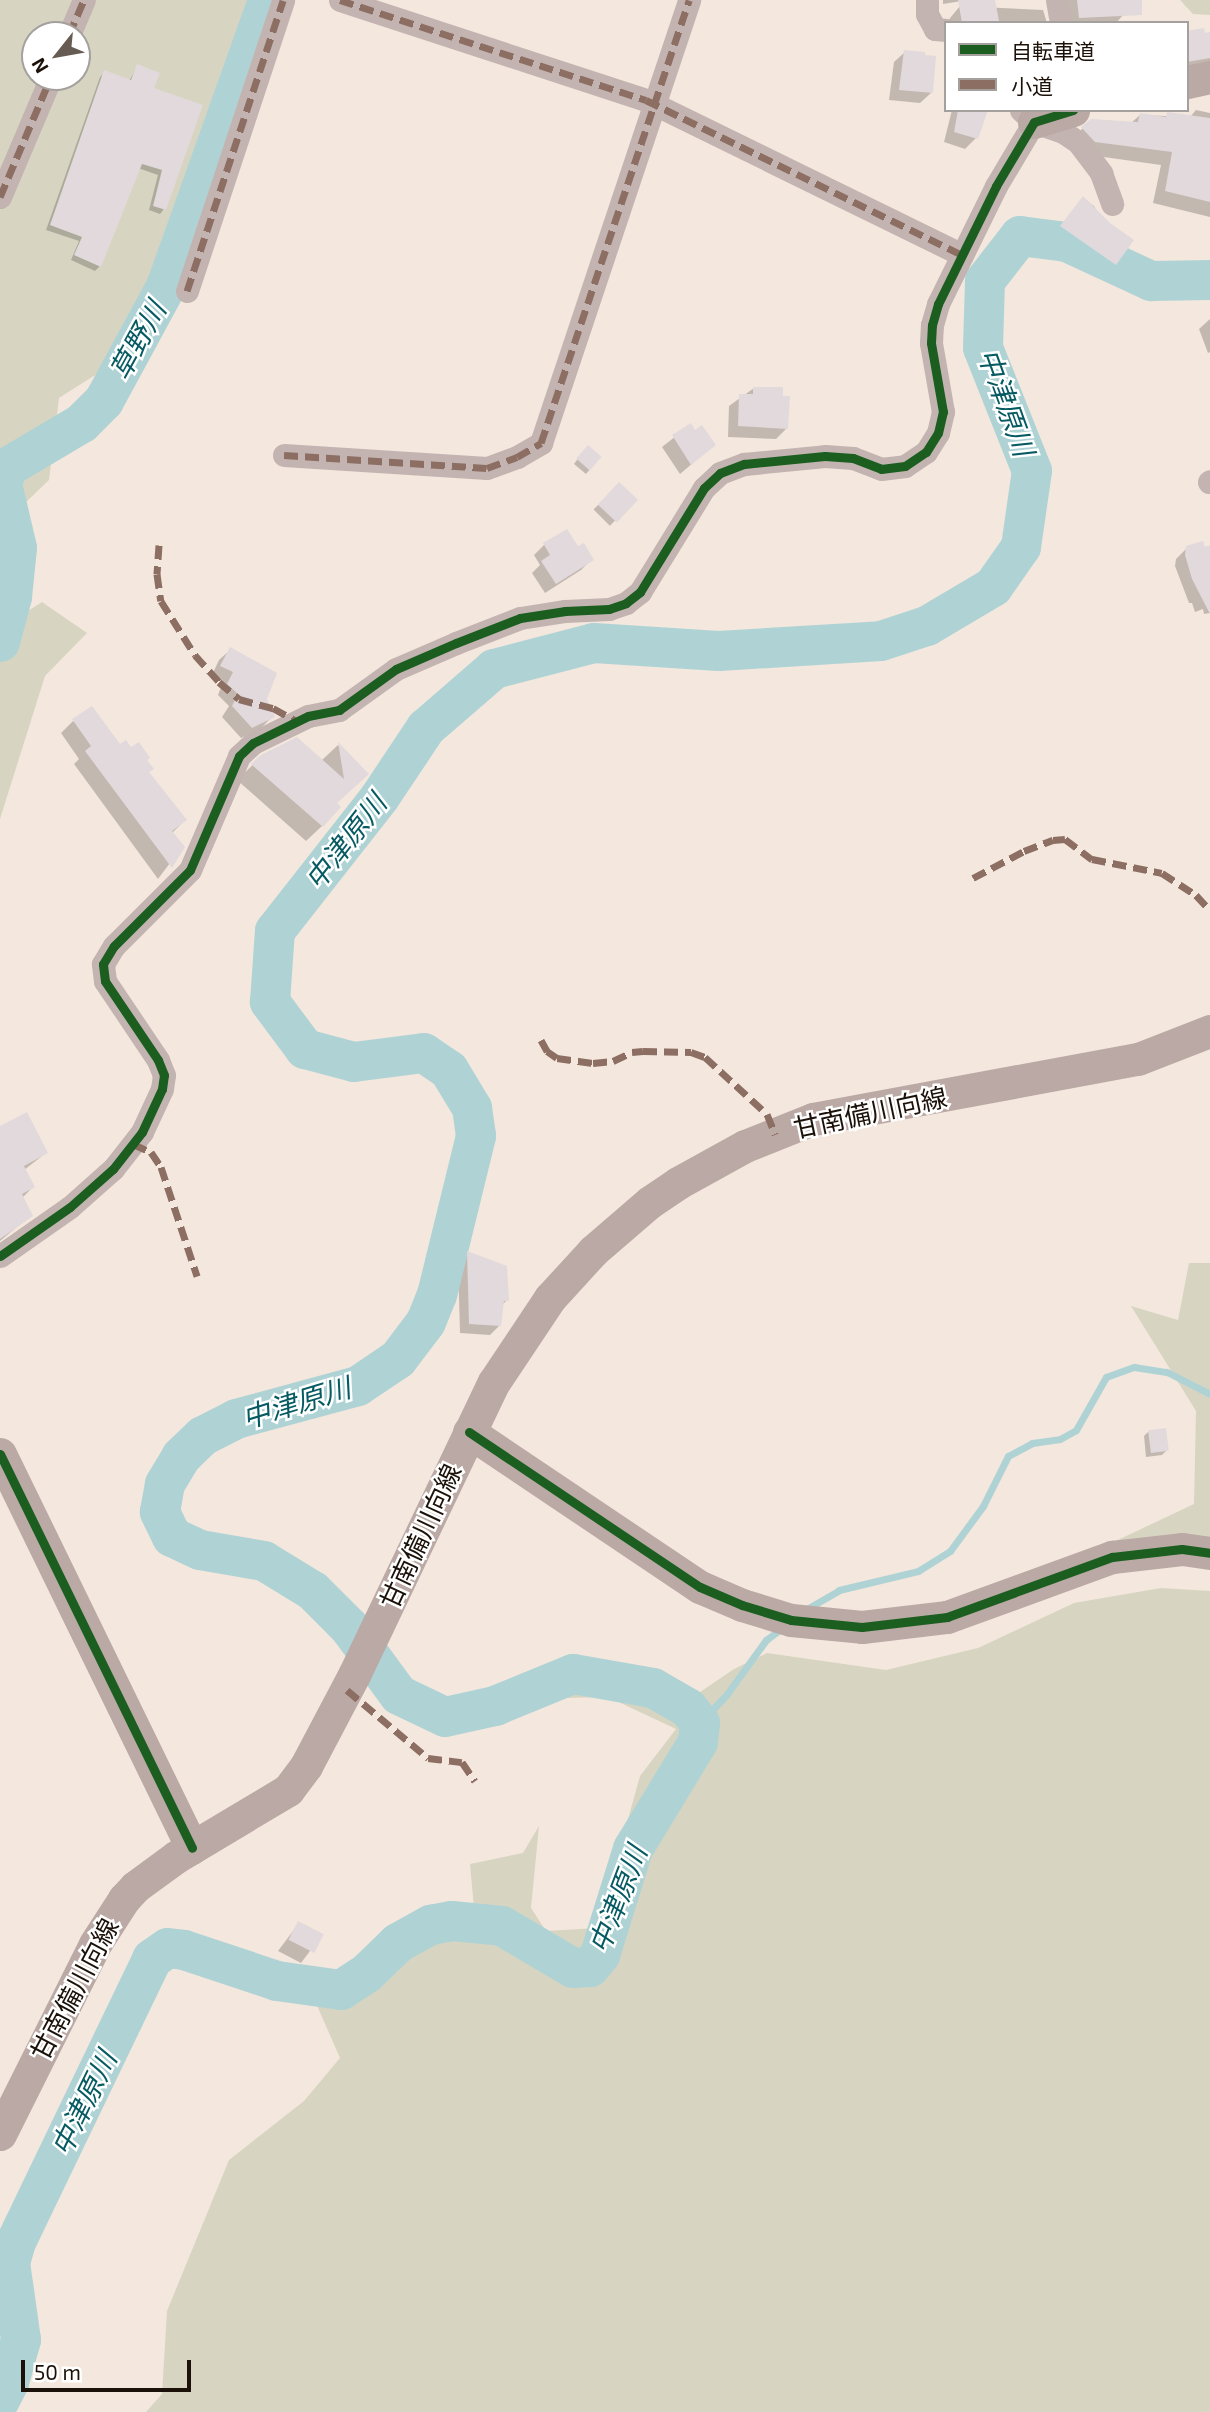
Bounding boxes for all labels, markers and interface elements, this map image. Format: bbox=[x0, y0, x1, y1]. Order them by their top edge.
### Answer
north arrow bbox=[21, 21, 91, 91]
legend bbox=[944, 21, 1189, 112]
text: 自転車道 bbox=[1011, 38, 1095, 63]
text: N bbox=[26, 54, 53, 78]
text: 小道 bbox=[1011, 73, 1053, 98]
water label: 草野川 bbox=[102, 295, 172, 385]
water label: 中津原川 bbox=[972, 344, 1042, 460]
water label: 中津原川 bbox=[297, 787, 393, 895]
street label: 甘南備川向線 bbox=[790, 1081, 950, 1143]
water label: 中津原川 bbox=[238, 1370, 354, 1434]
street label: 甘南備川向線 bbox=[373, 1459, 467, 1613]
water label: 中津原川 bbox=[581, 1841, 653, 1957]
street label: 甘南備川向線 bbox=[24, 1913, 124, 2065]
water label: 中津原川 bbox=[43, 2045, 123, 2161]
scale bar bbox=[24, 2346, 194, 2390]
text: 50 m bbox=[34, 2359, 81, 2384]

